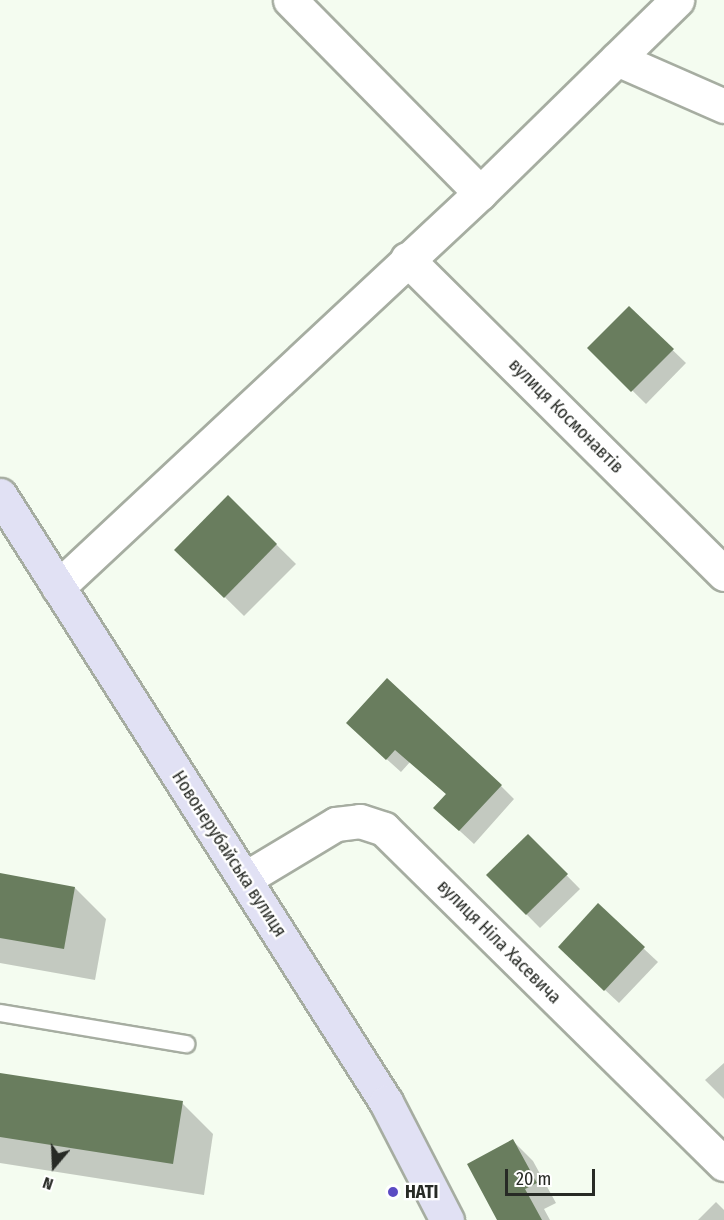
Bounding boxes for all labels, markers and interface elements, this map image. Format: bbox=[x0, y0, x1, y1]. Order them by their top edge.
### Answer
street label: вулиця Космонавтів bbox=[504, 354, 628, 478]
street label: Новонерубайська вулиця bbox=[167, 767, 291, 941]
street label: вулиця Ніла Хасевича bbox=[433, 876, 565, 1008]
north arrow bbox=[24, 1136, 84, 1196]
scale bar bbox=[508, 1157, 598, 1195]
text: 20 m bbox=[516, 1168, 551, 1190]
text: N bbox=[40, 1173, 56, 1194]
place label: НАТІ bbox=[405, 1181, 438, 1203]
marker: НАТІ bbox=[386, 1185, 400, 1199]

